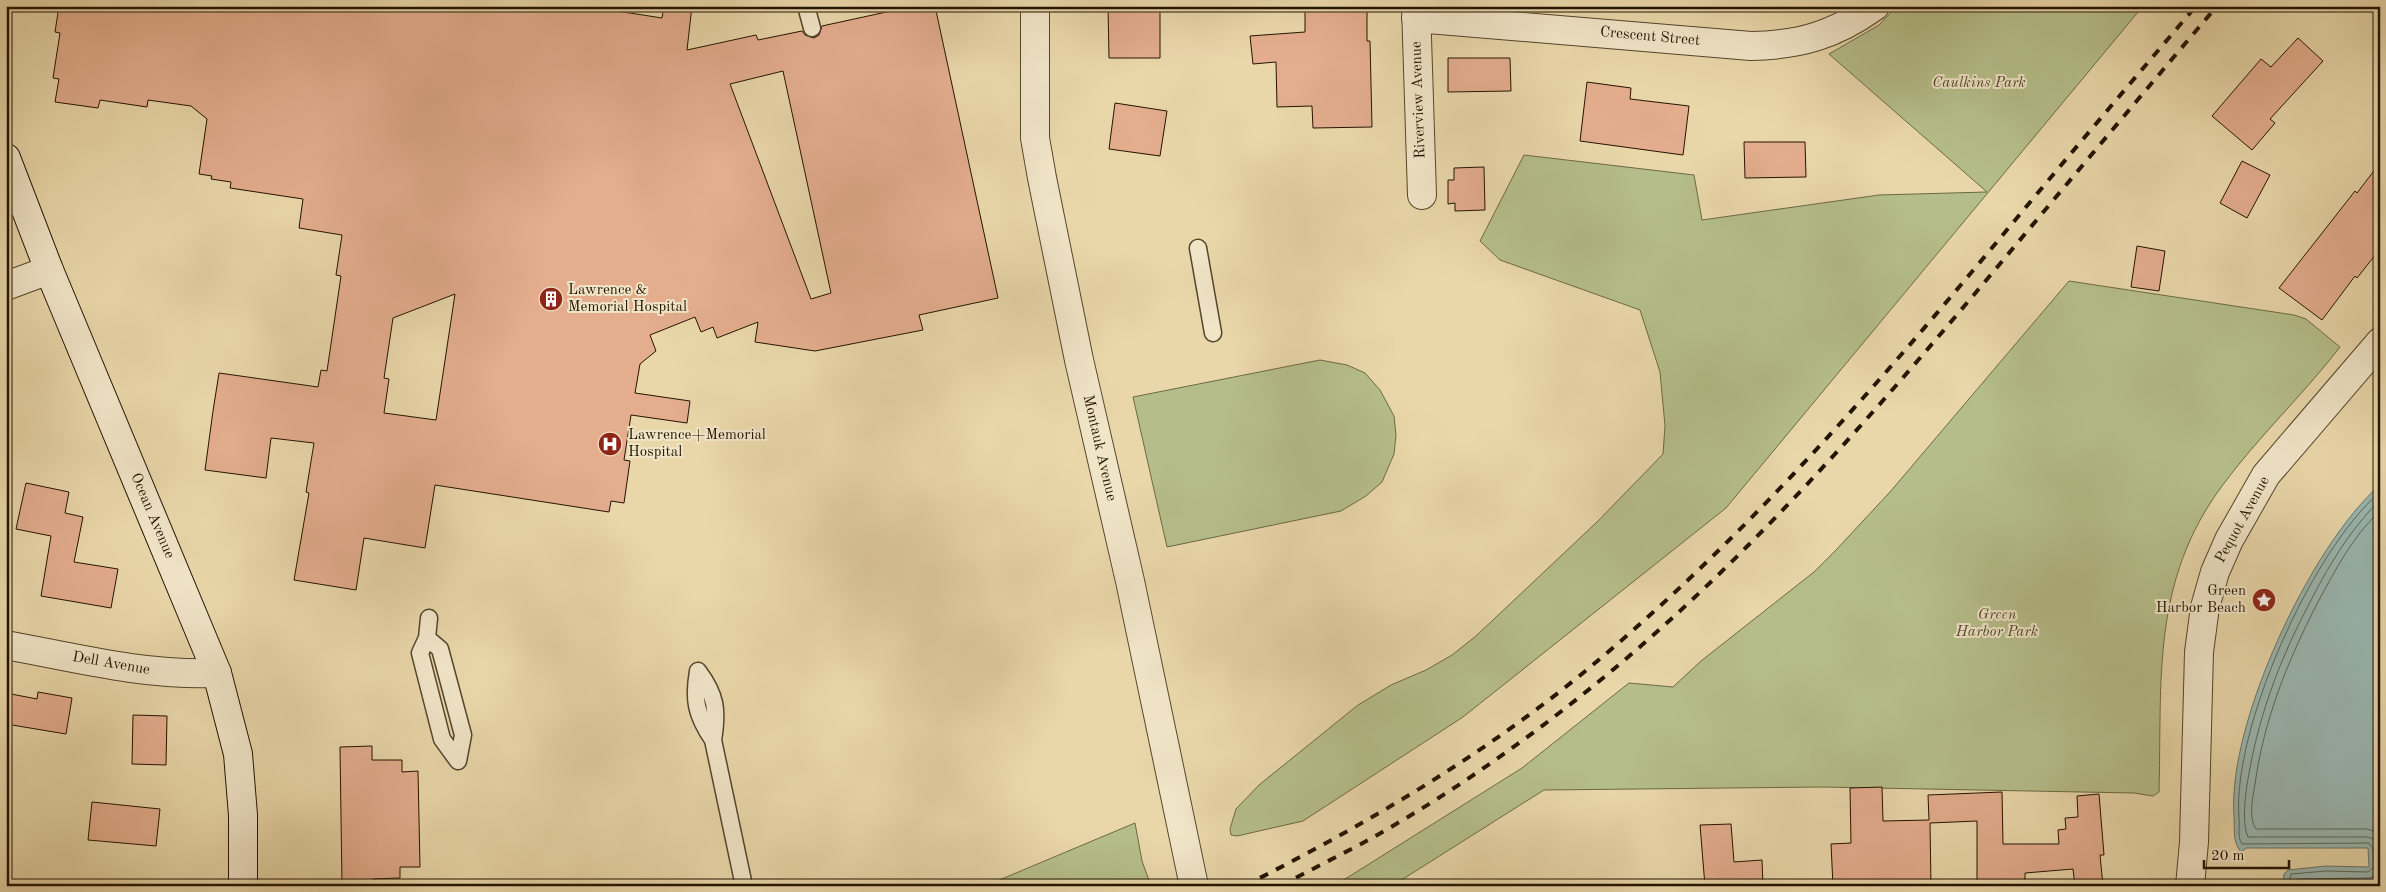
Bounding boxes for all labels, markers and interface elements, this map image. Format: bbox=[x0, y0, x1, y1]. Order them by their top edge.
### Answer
street label: Crescent Street bbox=[1599, 25, 1701, 49]
street label: Riverview Avenue bbox=[1409, 41, 1429, 159]
park label: Caulkins Park bbox=[1932, 76, 2026, 91]
place label: Lawrence & Memorial Hospital bbox=[568, 283, 687, 315]
building icon: Lawrence & Memorial Hospital bbox=[538, 286, 564, 312]
street label: Montauk Avenue bbox=[1079, 393, 1119, 503]
place label: Lawrence+Memorial Hospital bbox=[628, 428, 766, 460]
hospital icon: Lawrence+Memorial Hospital bbox=[597, 431, 623, 457]
street label: Ocean Avenue bbox=[127, 471, 177, 561]
street label: Pequot Avenue bbox=[2213, 474, 2273, 566]
place label: Green Harbor Beach bbox=[2156, 584, 2246, 616]
place icon: Green Harbor Beach bbox=[2251, 587, 2277, 613]
park label: Green Harbor Park bbox=[1955, 608, 2038, 640]
street label: Dell Avenue bbox=[71, 650, 151, 678]
scale bar bbox=[2204, 837, 2288, 869]
text: 20 m bbox=[2211, 849, 2245, 864]

